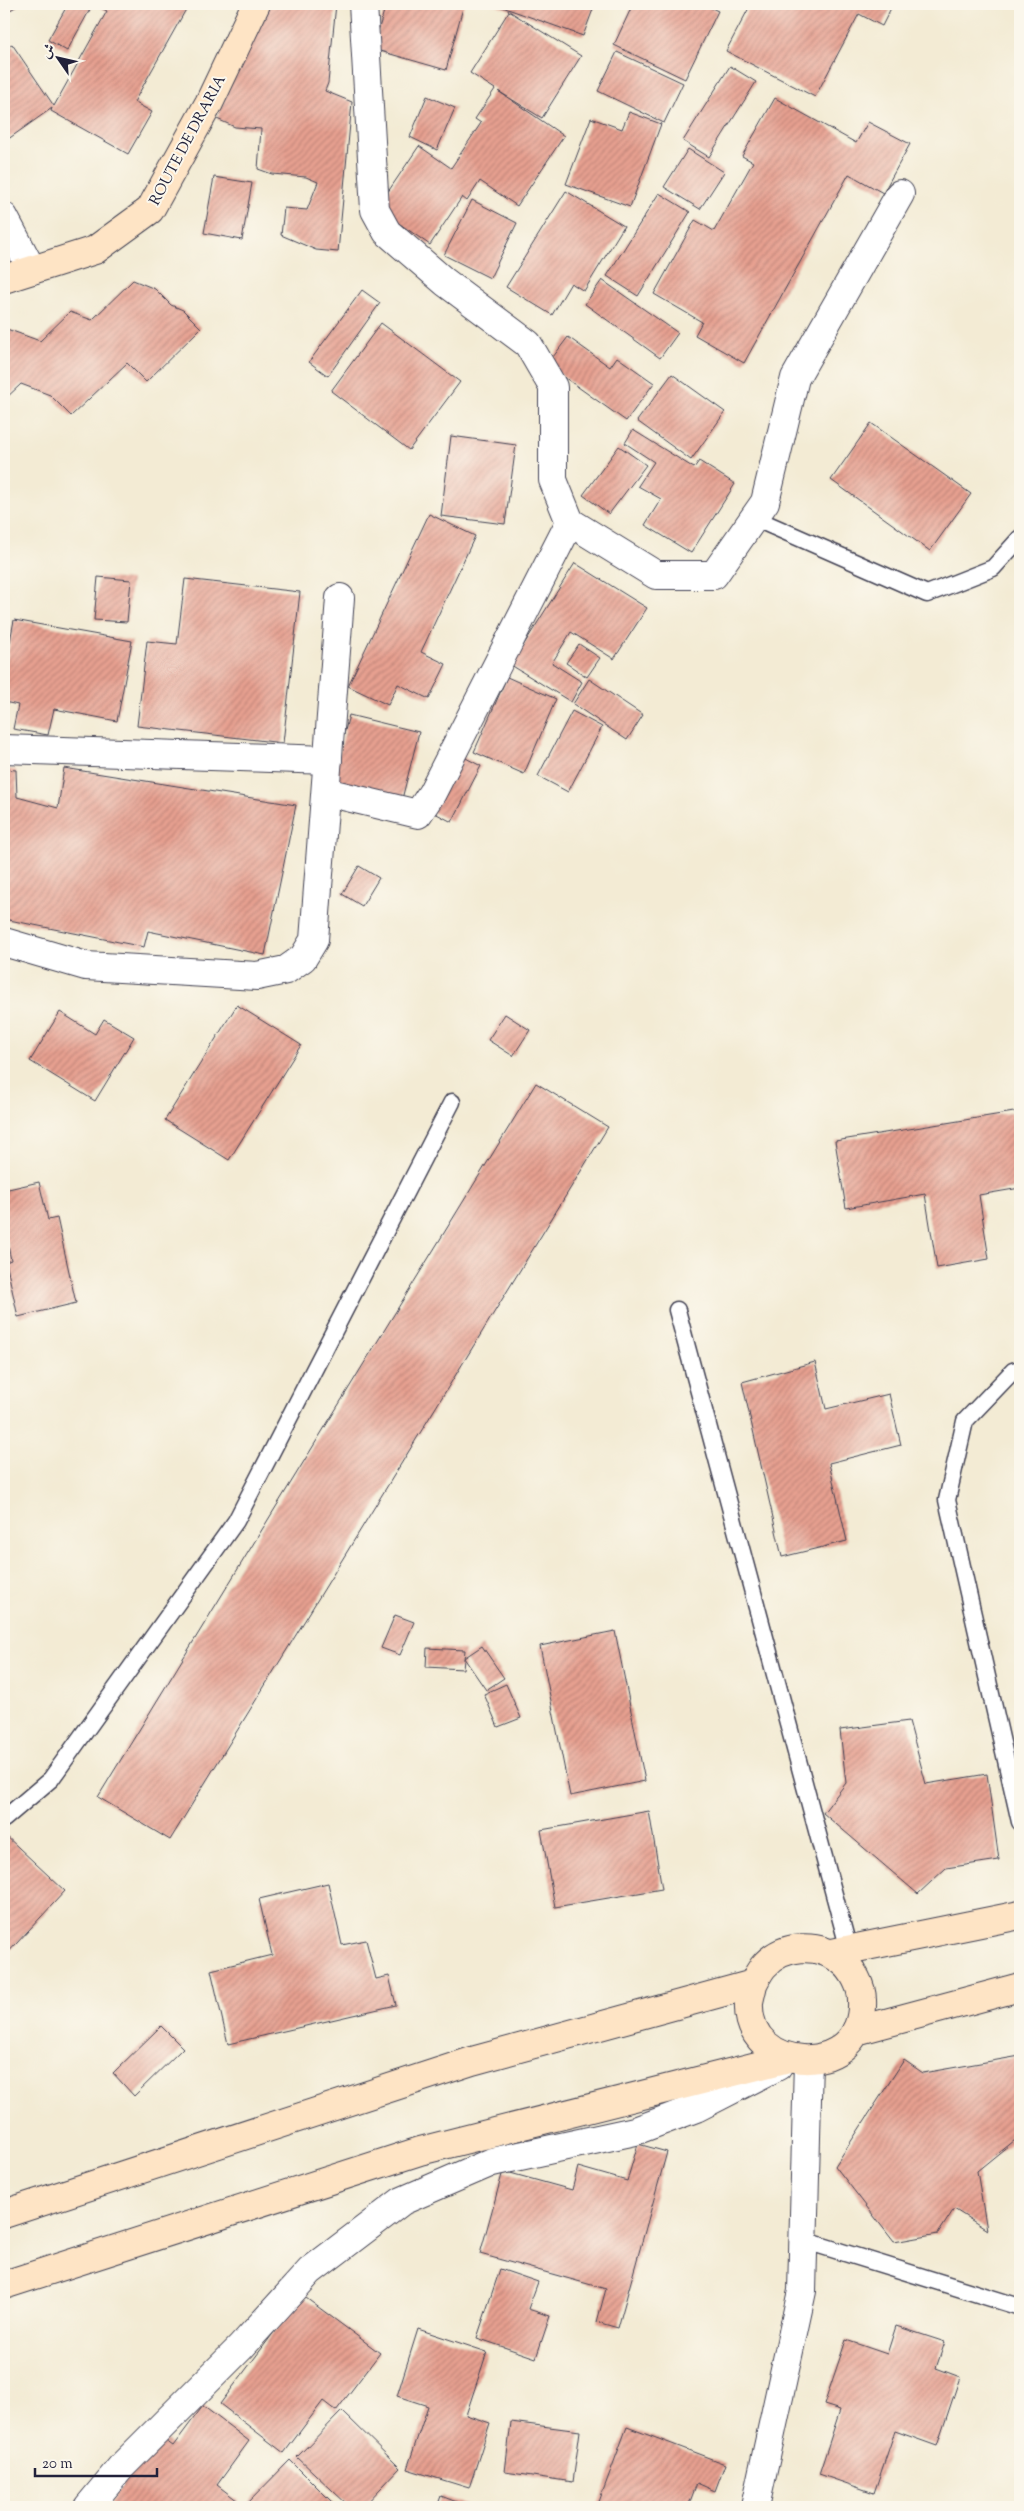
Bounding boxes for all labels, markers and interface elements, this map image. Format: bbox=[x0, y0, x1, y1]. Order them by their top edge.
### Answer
north arrow bbox=[32, 32, 82, 82]
text: ش bbox=[37, 40, 61, 63]
street label: ROUTE DE DRARIA bbox=[145, 72, 232, 210]
scale bar bbox=[35, 2446, 158, 2478]
text: 20 m bbox=[42, 2454, 73, 2475]

